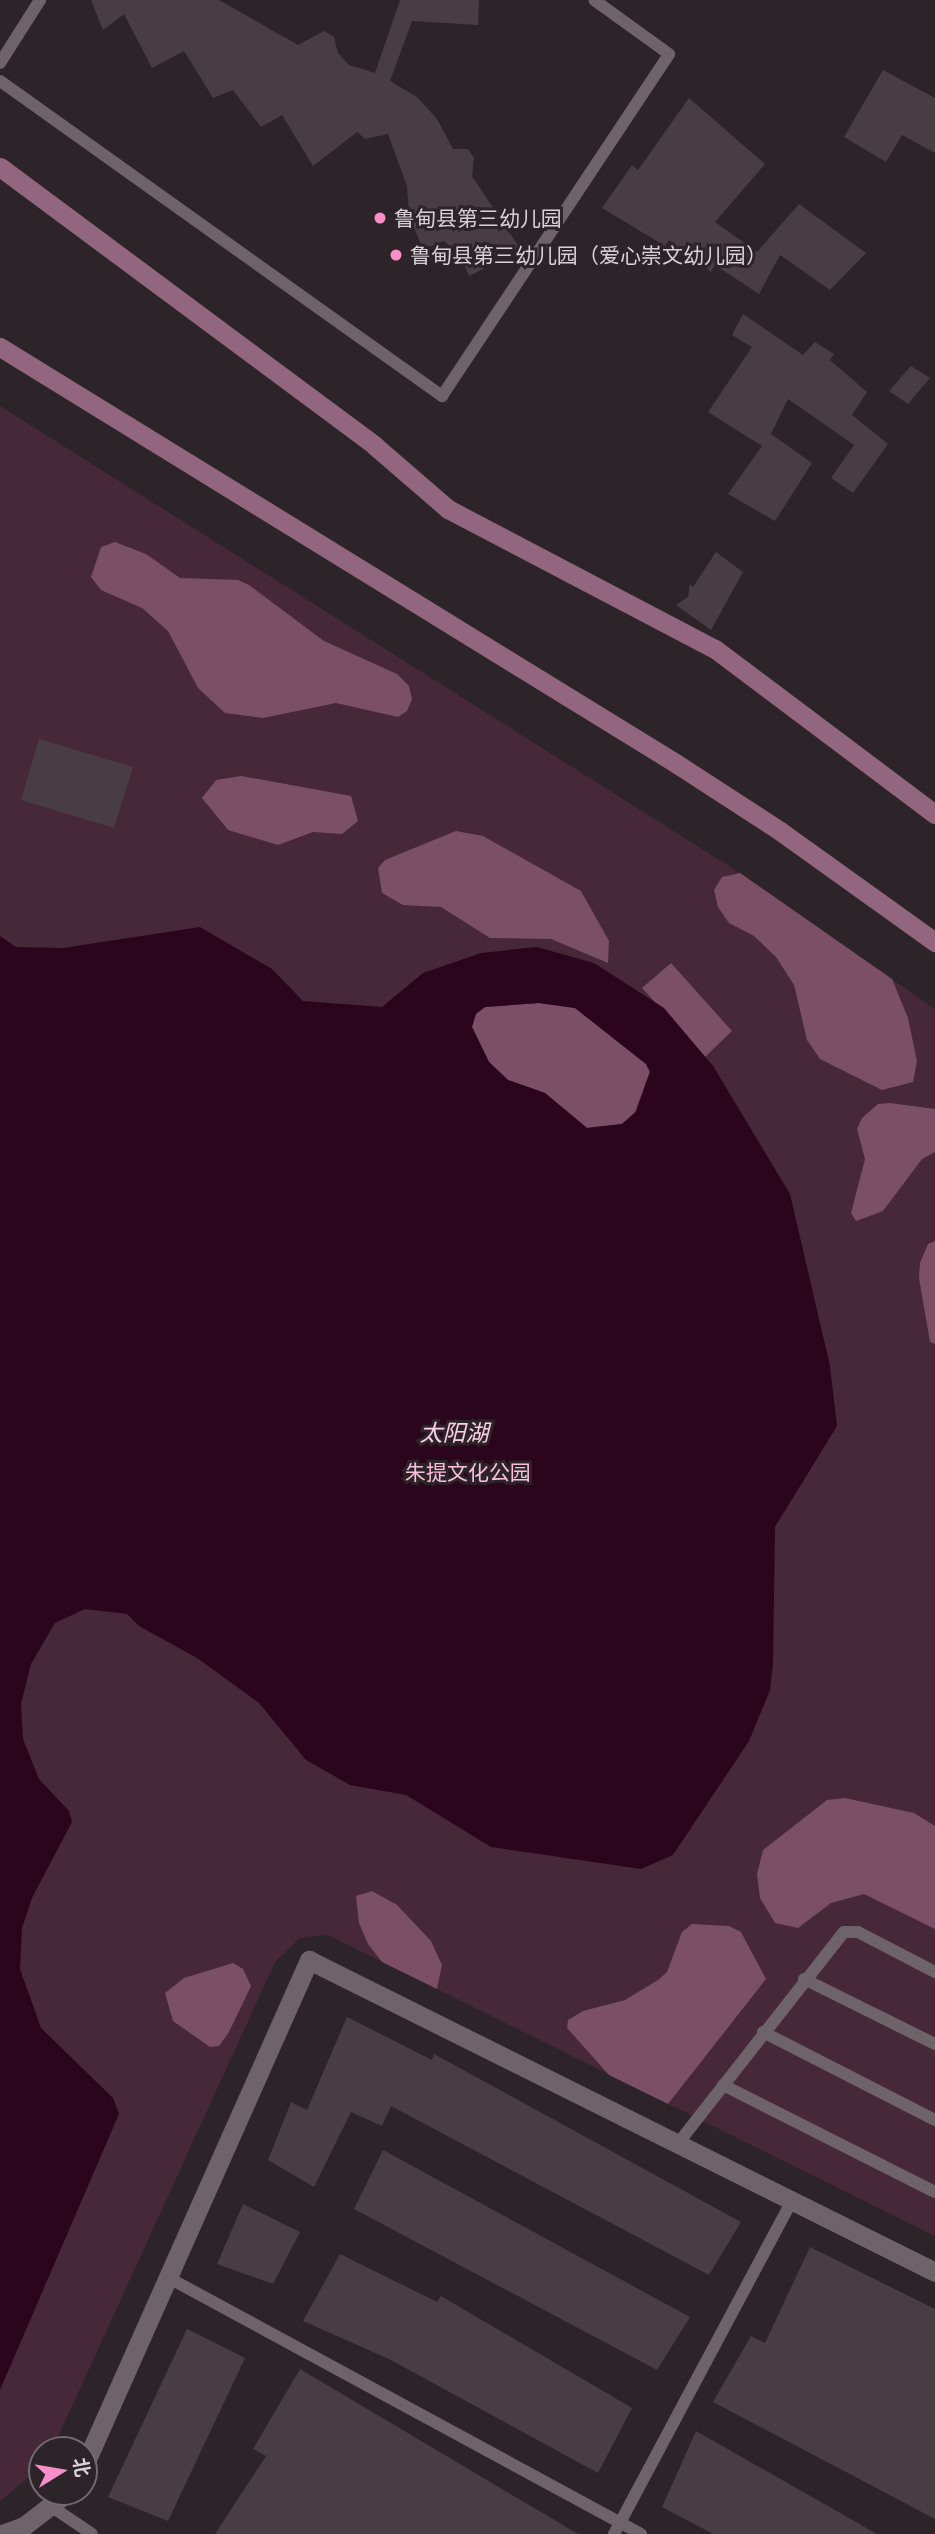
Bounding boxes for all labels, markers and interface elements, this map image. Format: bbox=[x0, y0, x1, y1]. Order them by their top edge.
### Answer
place label: 鲁甸县第三幼儿园 bbox=[394, 205, 562, 231]
marker: 鲁甸县第三幼儿园 bbox=[372, 210, 388, 226]
place label: 鲁甸县第三幼儿园（爱心崇文幼儿园） bbox=[410, 242, 767, 268]
marker: 鲁甸县第三幼儿园（爱心崇文幼儿园） bbox=[388, 247, 404, 263]
water label: 太阳湖 bbox=[420, 1419, 488, 1447]
park label: 朱提文化公园 bbox=[405, 1459, 531, 1485]
north arrow bbox=[28, 2436, 98, 2506]
text: 北 bbox=[69, 2456, 94, 2479]

